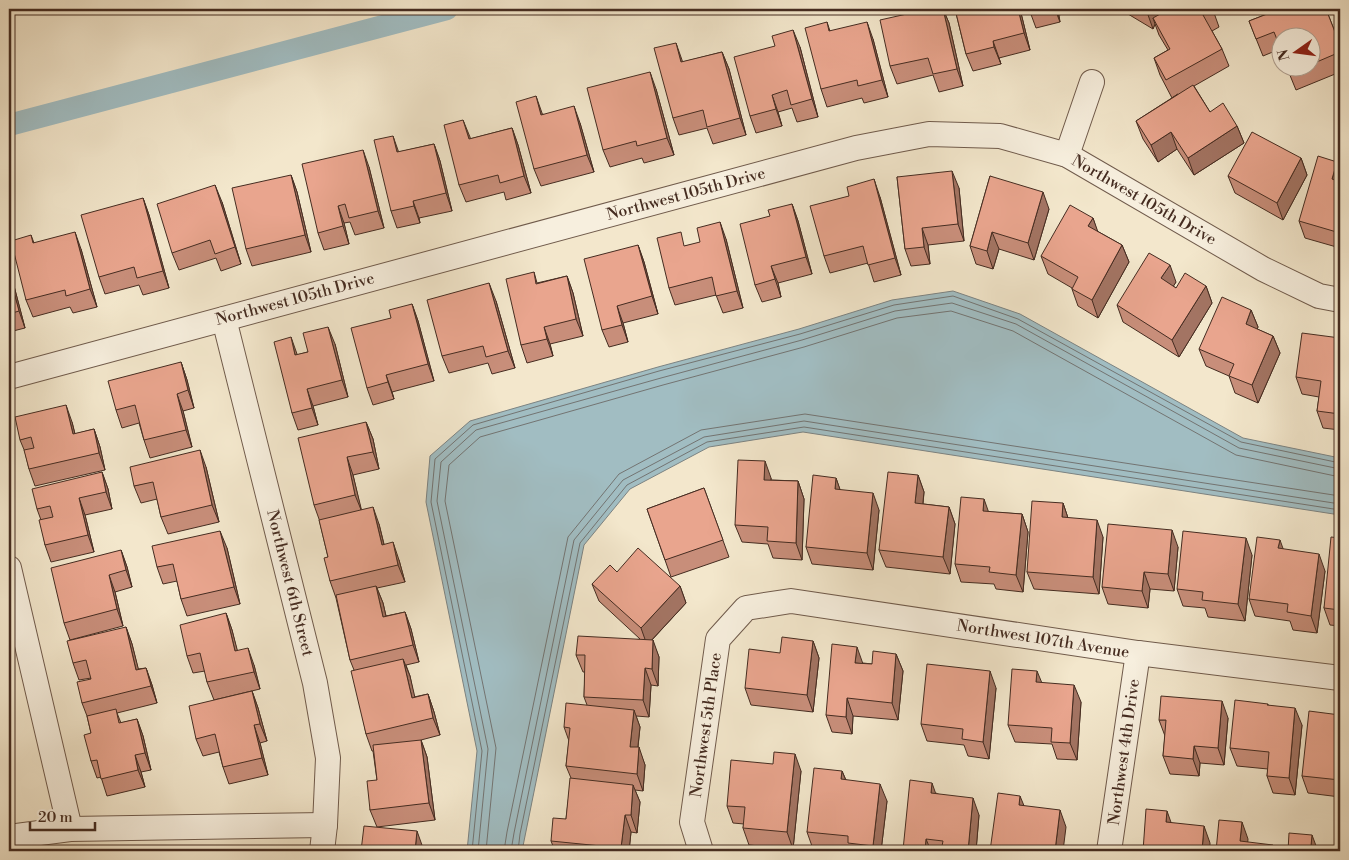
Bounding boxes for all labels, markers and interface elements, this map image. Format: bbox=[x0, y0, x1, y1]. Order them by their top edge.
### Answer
north arrow bbox=[1272, 28, 1322, 78]
text: N bbox=[1274, 47, 1294, 62]
street label: Northwest 105th Drive bbox=[1068, 150, 1220, 250]
street label: Northwest 105th Drive bbox=[604, 163, 768, 225]
street label: Northwest 105th Drive bbox=[213, 268, 377, 330]
street label: Northwest 6th Street bbox=[262, 508, 318, 659]
street label: Northwest 107th Avenue bbox=[955, 615, 1131, 663]
street label: Northwest 5th Place bbox=[686, 651, 726, 799]
street label: Northwest 4th Drive bbox=[1104, 678, 1144, 826]
scale bar bbox=[30, 800, 95, 832]
text: 20 m bbox=[38, 808, 73, 827]

